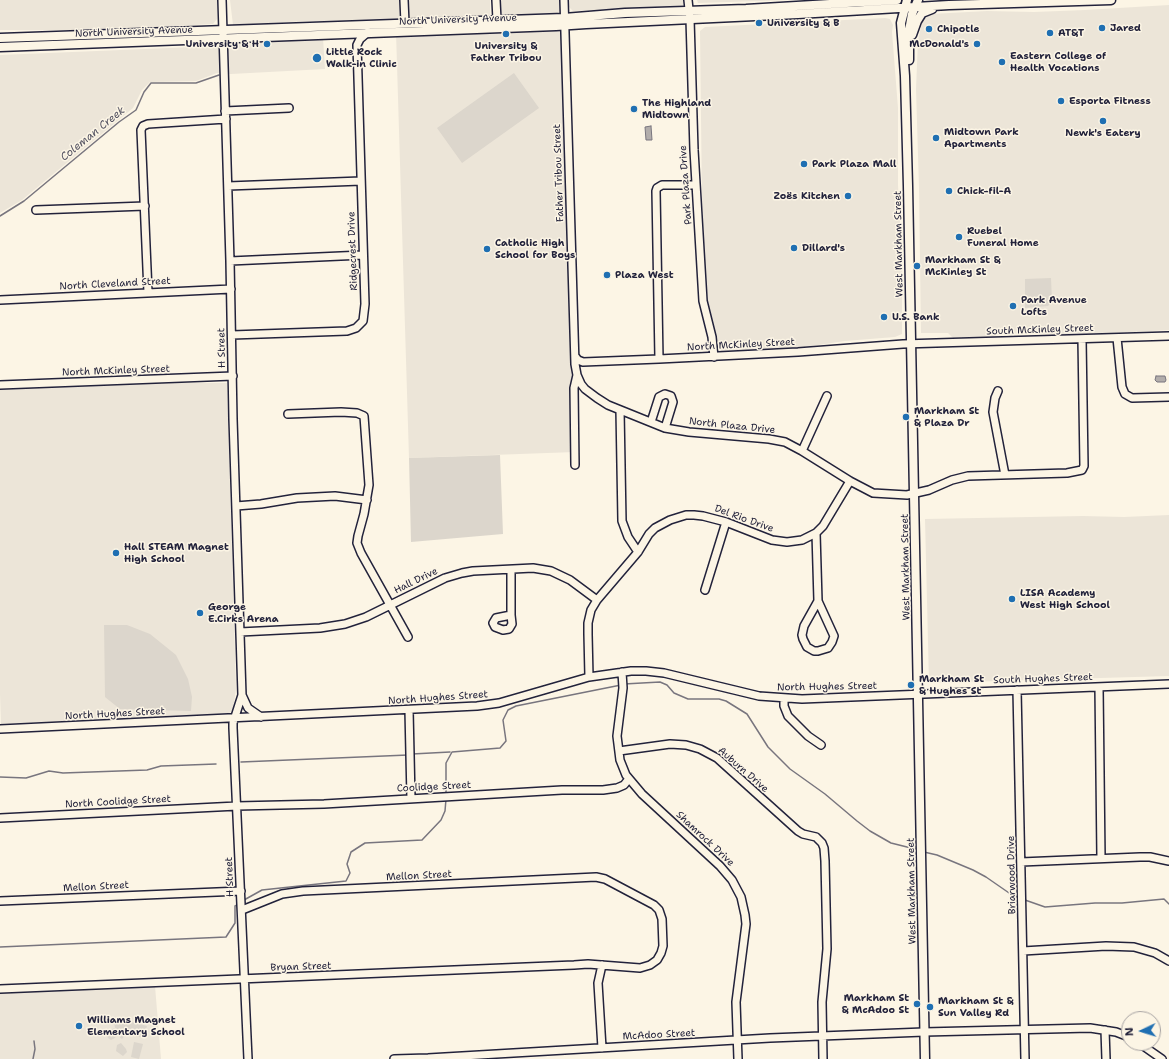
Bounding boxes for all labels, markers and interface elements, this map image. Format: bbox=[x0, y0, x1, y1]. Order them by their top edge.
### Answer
street label: North University Avenue bbox=[399, 12, 517, 28]
place label: University & B bbox=[767, 17, 839, 29]
marker: University & B bbox=[754, 18, 764, 28]
place label: Jared bbox=[1110, 22, 1141, 34]
place label: Chipotle bbox=[937, 23, 980, 35]
marker: Jared bbox=[1097, 23, 1107, 33]
street label: North University Avenue bbox=[75, 24, 193, 40]
marker: Chipotle bbox=[924, 24, 934, 34]
place label: AT&T bbox=[1058, 27, 1084, 39]
marker: AT&T bbox=[1045, 28, 1055, 38]
marker: University & Father Tribou bbox=[501, 29, 511, 39]
place label: University & H bbox=[186, 38, 259, 50]
place label: McDonald's bbox=[909, 38, 969, 50]
marker: University & H bbox=[262, 39, 272, 49]
marker: McDonald's bbox=[972, 39, 982, 49]
place label: University & Father Tribou bbox=[470, 40, 542, 64]
place label: Little Rock Walk-in Clinic bbox=[326, 46, 397, 70]
place label: Eastern College of Health Vocations bbox=[1010, 50, 1106, 74]
marker: Little Rock Walk-in Clinic bbox=[311, 52, 323, 64]
marker: Eastern College of Health Vocations bbox=[997, 57, 1007, 67]
place label: Esporta Fitness bbox=[1069, 95, 1151, 107]
marker: Esporta Fitness bbox=[1056, 96, 1066, 106]
place label: The Highland Midtown bbox=[642, 97, 711, 120]
water label: Coleman Creek bbox=[58, 104, 128, 164]
marker: The Highland Midtown bbox=[629, 104, 639, 114]
marker: Newk's Eatery bbox=[1098, 116, 1108, 126]
street label: Father Tribou Street bbox=[551, 124, 567, 222]
place label: Midtown Park Apartments bbox=[944, 126, 1019, 150]
place label: Newk's Eatery bbox=[1065, 127, 1141, 139]
marker: Midtown Park Apartments bbox=[931, 133, 941, 143]
street label: Park Plaza Drive bbox=[677, 145, 695, 225]
place label: Park Plaza Mall bbox=[812, 158, 897, 170]
marker: Park Plaza Mall bbox=[799, 159, 809, 169]
place label: Chick-fil-A bbox=[957, 185, 1011, 197]
marker: Chick-fil-A bbox=[944, 186, 954, 196]
place label: Zoës Kitchen bbox=[774, 190, 840, 202]
marker: Zoës Kitchen bbox=[843, 191, 853, 201]
street label: West Markham Street bbox=[892, 191, 906, 297]
street label: Ridgecrest Drive bbox=[346, 211, 360, 291]
place label: Ruebel Funeral Home bbox=[967, 225, 1039, 248]
marker: Ruebel Funeral Home bbox=[954, 232, 964, 242]
place label: Catholic High School for Boys bbox=[495, 237, 575, 260]
place label: Dillard's bbox=[802, 242, 845, 254]
marker: Dillard's bbox=[789, 243, 799, 253]
marker: Catholic High School for Boys bbox=[482, 244, 492, 254]
place label: Markham St & McKinley St bbox=[925, 254, 1001, 278]
marker: Markham St & McKinley St bbox=[912, 261, 922, 271]
place label: Plaza West bbox=[615, 269, 674, 281]
marker: Plaza West bbox=[602, 270, 612, 280]
street label: North Cleveland Street bbox=[59, 275, 171, 293]
place label: Park Avenue Lofts bbox=[1021, 294, 1087, 318]
marker: Park Avenue Lofts bbox=[1008, 301, 1018, 311]
place label: U.S. Bank bbox=[892, 311, 939, 323]
marker: U.S. Bank bbox=[879, 312, 889, 322]
street label: South McKinley Street bbox=[986, 322, 1094, 338]
street label: H Street bbox=[216, 328, 228, 368]
street label: North McKinley Street bbox=[687, 336, 795, 354]
street label: North McKinley Street bbox=[62, 363, 170, 379]
place label: Markham St & Plaza Dr bbox=[914, 405, 979, 428]
marker: Markham St & Plaza Dr bbox=[901, 412, 911, 422]
street label: North Plaza Drive bbox=[688, 416, 776, 436]
street label: Del Rio Drive bbox=[713, 503, 775, 535]
street label: West Markham Street bbox=[899, 514, 913, 620]
place label: Hall STEAM Magnet High School bbox=[124, 541, 229, 564]
marker: Hall STEAM Magnet High School bbox=[111, 548, 121, 558]
street label: Hall Drive bbox=[392, 565, 440, 597]
place label: LISA Academy West High School bbox=[1020, 587, 1110, 610]
marker: LISA Academy West High School bbox=[1007, 594, 1017, 604]
place label: George E.Cirks Arena bbox=[208, 601, 279, 624]
marker: George E.Cirks Arena bbox=[195, 608, 205, 618]
street label: South Hughes Street bbox=[993, 671, 1093, 687]
place label: Markham St & Hughes St bbox=[919, 673, 984, 696]
street label: North Hughes Street bbox=[777, 680, 877, 694]
marker: Markham St & Hughes St bbox=[906, 680, 916, 690]
street label: North Hughes Street bbox=[388, 689, 488, 707]
street label: North Hughes Street bbox=[65, 705, 165, 723]
street label: Auburn Drive bbox=[715, 745, 771, 795]
street label: Coolidge Street bbox=[397, 779, 471, 795]
street label: North Coolidge Street bbox=[65, 793, 171, 811]
street label: Shamrock Drive bbox=[673, 809, 737, 869]
street label: Briarwood Drive bbox=[1005, 836, 1019, 914]
street label: West Markham Street bbox=[905, 838, 919, 944]
street label: H Street bbox=[223, 857, 237, 897]
street label: Mellon Street bbox=[386, 868, 452, 884]
street label: Mellon Street bbox=[63, 879, 129, 895]
street label: Bryan Street bbox=[270, 960, 332, 974]
place label: Markham St & McAdoo St bbox=[842, 992, 909, 1016]
place label: Markham St & Sun Valley Rd bbox=[938, 995, 1014, 1018]
marker: Markham St & McAdoo St bbox=[912, 999, 922, 1009]
marker: Markham St & Sun Valley Rd bbox=[925, 1002, 935, 1012]
north arrow bbox=[1121, 1011, 1161, 1051]
place label: Williams Magnet Elementary School bbox=[87, 1014, 185, 1038]
marker: Williams Magnet Elementary School bbox=[74, 1021, 84, 1031]
street label: McAdoo Street bbox=[622, 1027, 696, 1043]
text: N bbox=[1122, 1027, 1137, 1037]

